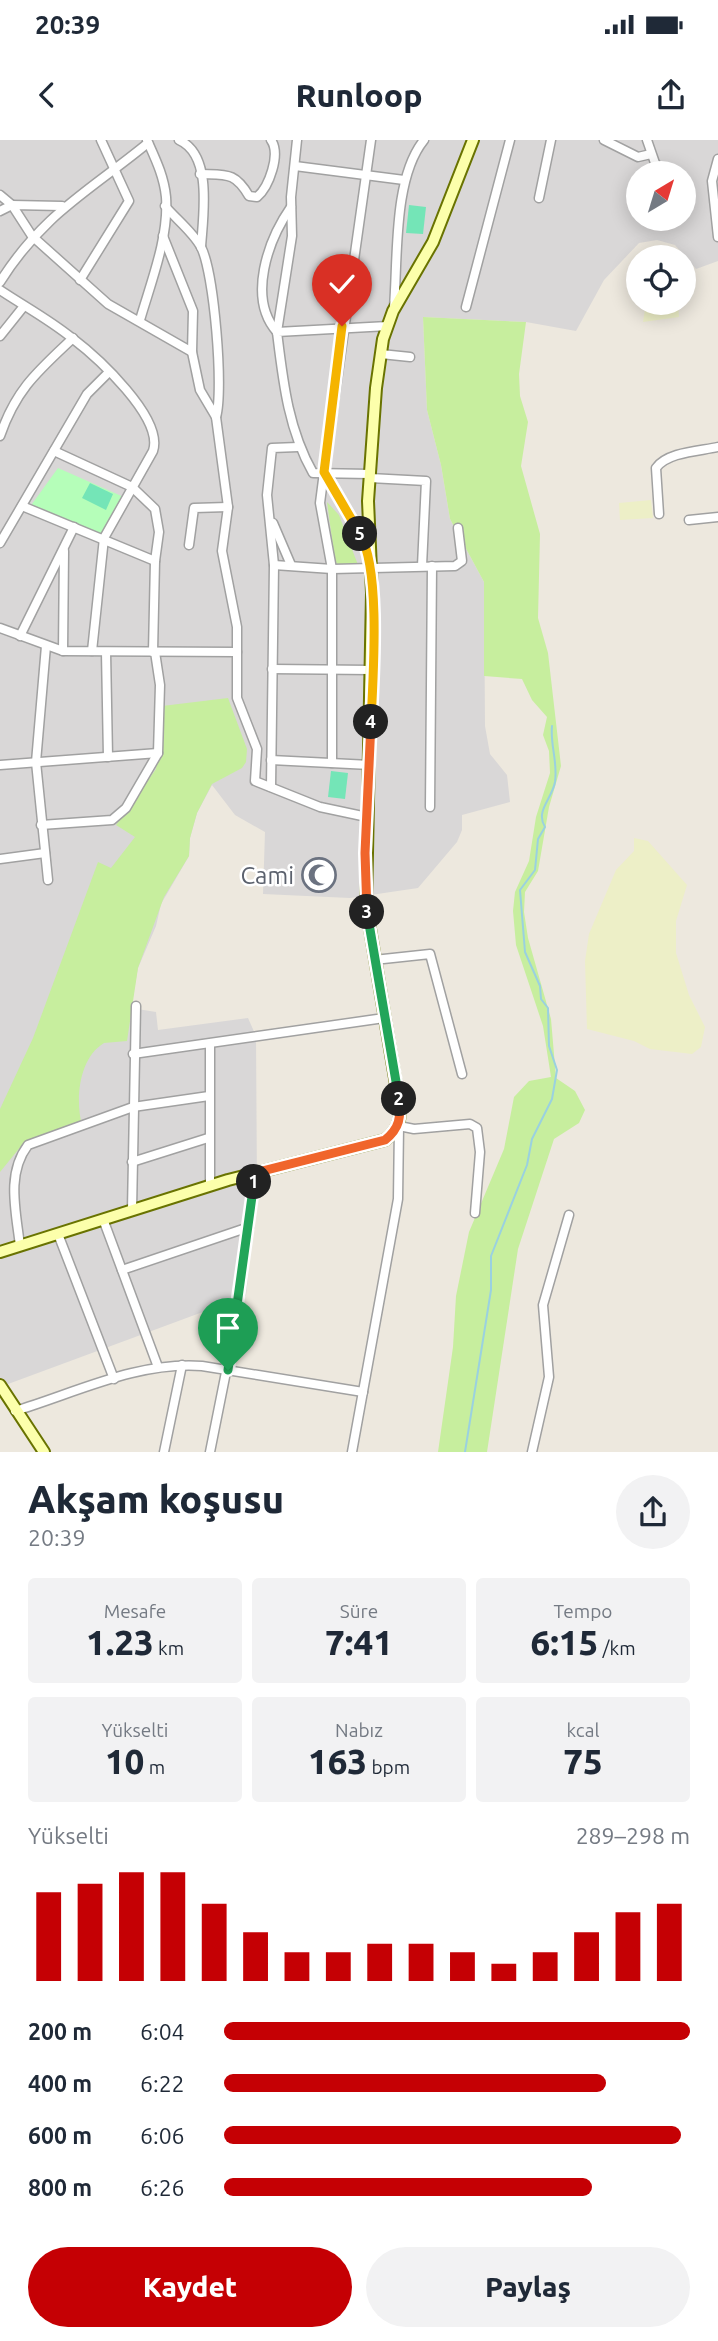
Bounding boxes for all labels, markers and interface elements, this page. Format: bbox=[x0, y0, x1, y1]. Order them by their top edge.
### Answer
text: 20:39 bbox=[35, 10, 100, 39]
icon: back bbox=[28, 76, 66, 114]
icon: share bbox=[652, 76, 690, 114]
text: Runloop bbox=[295, 77, 423, 113]
north arrow bbox=[626, 161, 696, 231]
map controls bbox=[626, 161, 696, 315]
button: locate bbox=[626, 245, 696, 315]
pin bbox=[312, 254, 372, 326]
icon: check bbox=[323, 265, 361, 303]
pin: 5 bbox=[342, 516, 378, 552]
text: 5 bbox=[354, 522, 365, 544]
pin: 4 bbox=[354, 704, 388, 740]
text: 4 bbox=[365, 710, 376, 732]
mosque icon: Cami bbox=[300, 856, 338, 894]
place label: Cami bbox=[240, 862, 294, 889]
pin: 3 bbox=[350, 894, 384, 930]
text: 3 bbox=[361, 900, 372, 922]
pin: 2 bbox=[382, 1082, 416, 1116]
text: 2 bbox=[393, 1087, 404, 1109]
pin: 1 bbox=[236, 1164, 272, 1200]
text: 1 bbox=[248, 1170, 259, 1192]
pin bbox=[198, 1298, 258, 1370]
icon: arrive bbox=[209, 1309, 247, 1347]
button: share bbox=[616, 1475, 690, 1549]
text: Akşam koşusu bbox=[28, 1478, 284, 1520]
text: 20:39 bbox=[28, 1525, 86, 1550]
text: Mesafe bbox=[104, 1600, 166, 1622]
text: Süre bbox=[340, 1600, 378, 1622]
text: Tempo bbox=[554, 1600, 612, 1622]
text: 1.23 bbox=[86, 1622, 154, 1662]
text: 7:41 bbox=[325, 1622, 393, 1662]
text: 6:15 bbox=[530, 1622, 598, 1662]
text: km bbox=[154, 1637, 184, 1659]
text: /km bbox=[598, 1637, 636, 1659]
text: Yükselti bbox=[102, 1719, 168, 1741]
text: Nabız bbox=[335, 1719, 383, 1741]
text: kcal bbox=[567, 1719, 599, 1741]
text: 10 bbox=[105, 1741, 144, 1781]
text: 163 bbox=[308, 1741, 367, 1781]
text: 75 bbox=[563, 1741, 603, 1781]
text: m bbox=[144, 1756, 165, 1778]
text: bpm bbox=[367, 1756, 410, 1778]
text: Yükselti bbox=[28, 1823, 109, 1848]
text: 289–298 m bbox=[576, 1823, 690, 1848]
text: 200 m bbox=[28, 2019, 92, 2044]
text: 6:04 bbox=[140, 2019, 185, 2044]
text: 400 m bbox=[28, 2071, 92, 2096]
text: 6:22 bbox=[140, 2071, 185, 2096]
text: 600 m bbox=[28, 2123, 92, 2148]
text: 6:06 bbox=[140, 2123, 185, 2148]
text: 800 m bbox=[28, 2175, 92, 2200]
text: 6:26 bbox=[140, 2175, 185, 2200]
button: Kaydet bbox=[28, 2247, 352, 2327]
button: Paylaş bbox=[366, 2247, 690, 2327]

